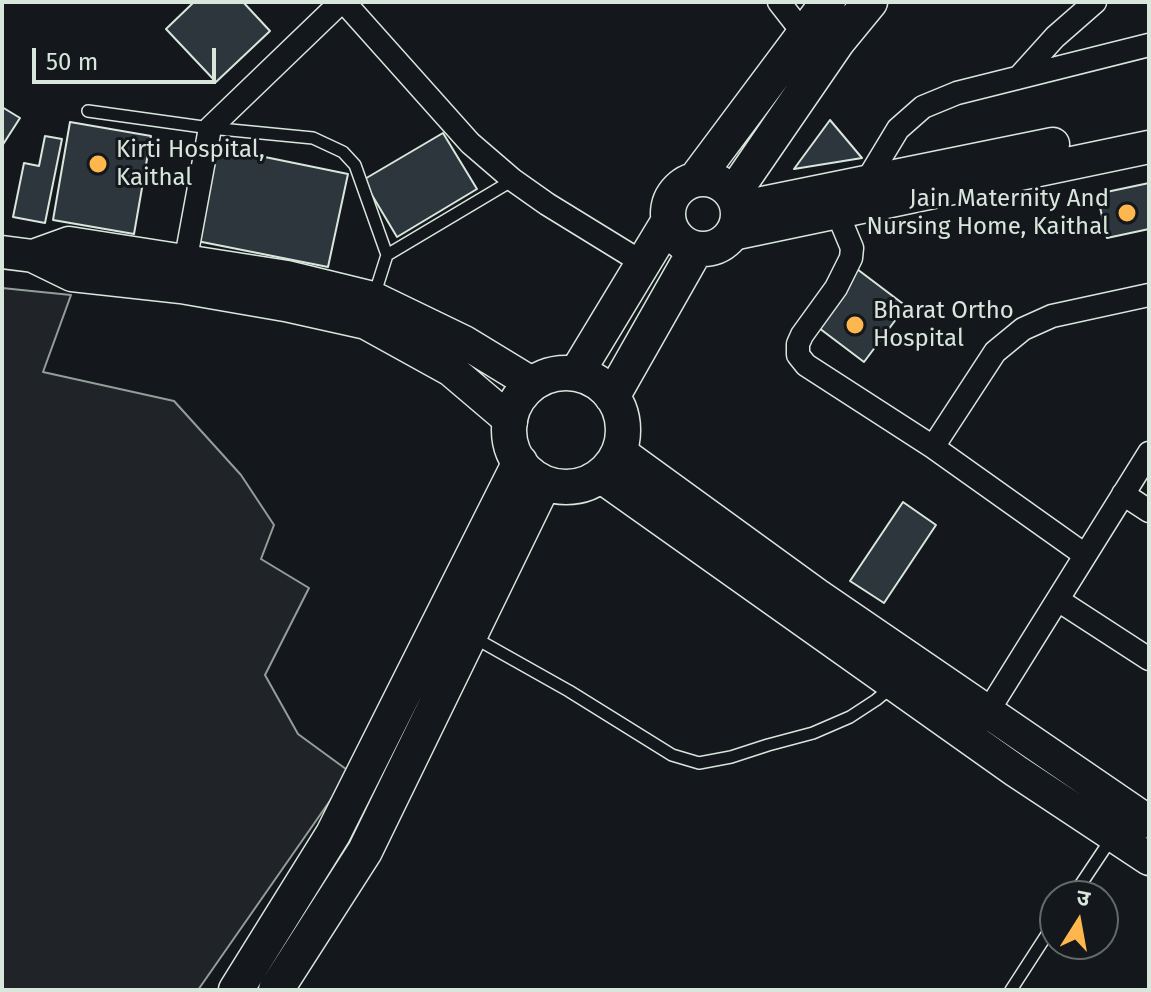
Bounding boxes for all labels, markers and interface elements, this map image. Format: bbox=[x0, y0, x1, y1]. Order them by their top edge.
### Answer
scale bar bbox=[36, 32, 220, 82]
text: 50 m bbox=[46, 48, 98, 76]
place label: Kirti Hospital, Kaithal bbox=[116, 136, 265, 192]
marker: Kirti Hospital, Kaithal bbox=[87, 153, 109, 175]
place label: Jain Maternity And Nursing Home, Kaithal bbox=[867, 185, 1109, 241]
marker: Jain Maternity And Nursing Home, Kaithal bbox=[1116, 202, 1138, 224]
place label: Bharat Ortho Hospital bbox=[873, 297, 1014, 353]
marker: Bharat Ortho Hospital bbox=[844, 314, 866, 336]
north arrow bbox=[1039, 880, 1119, 960]
text: उ bbox=[1074, 883, 1092, 912]

